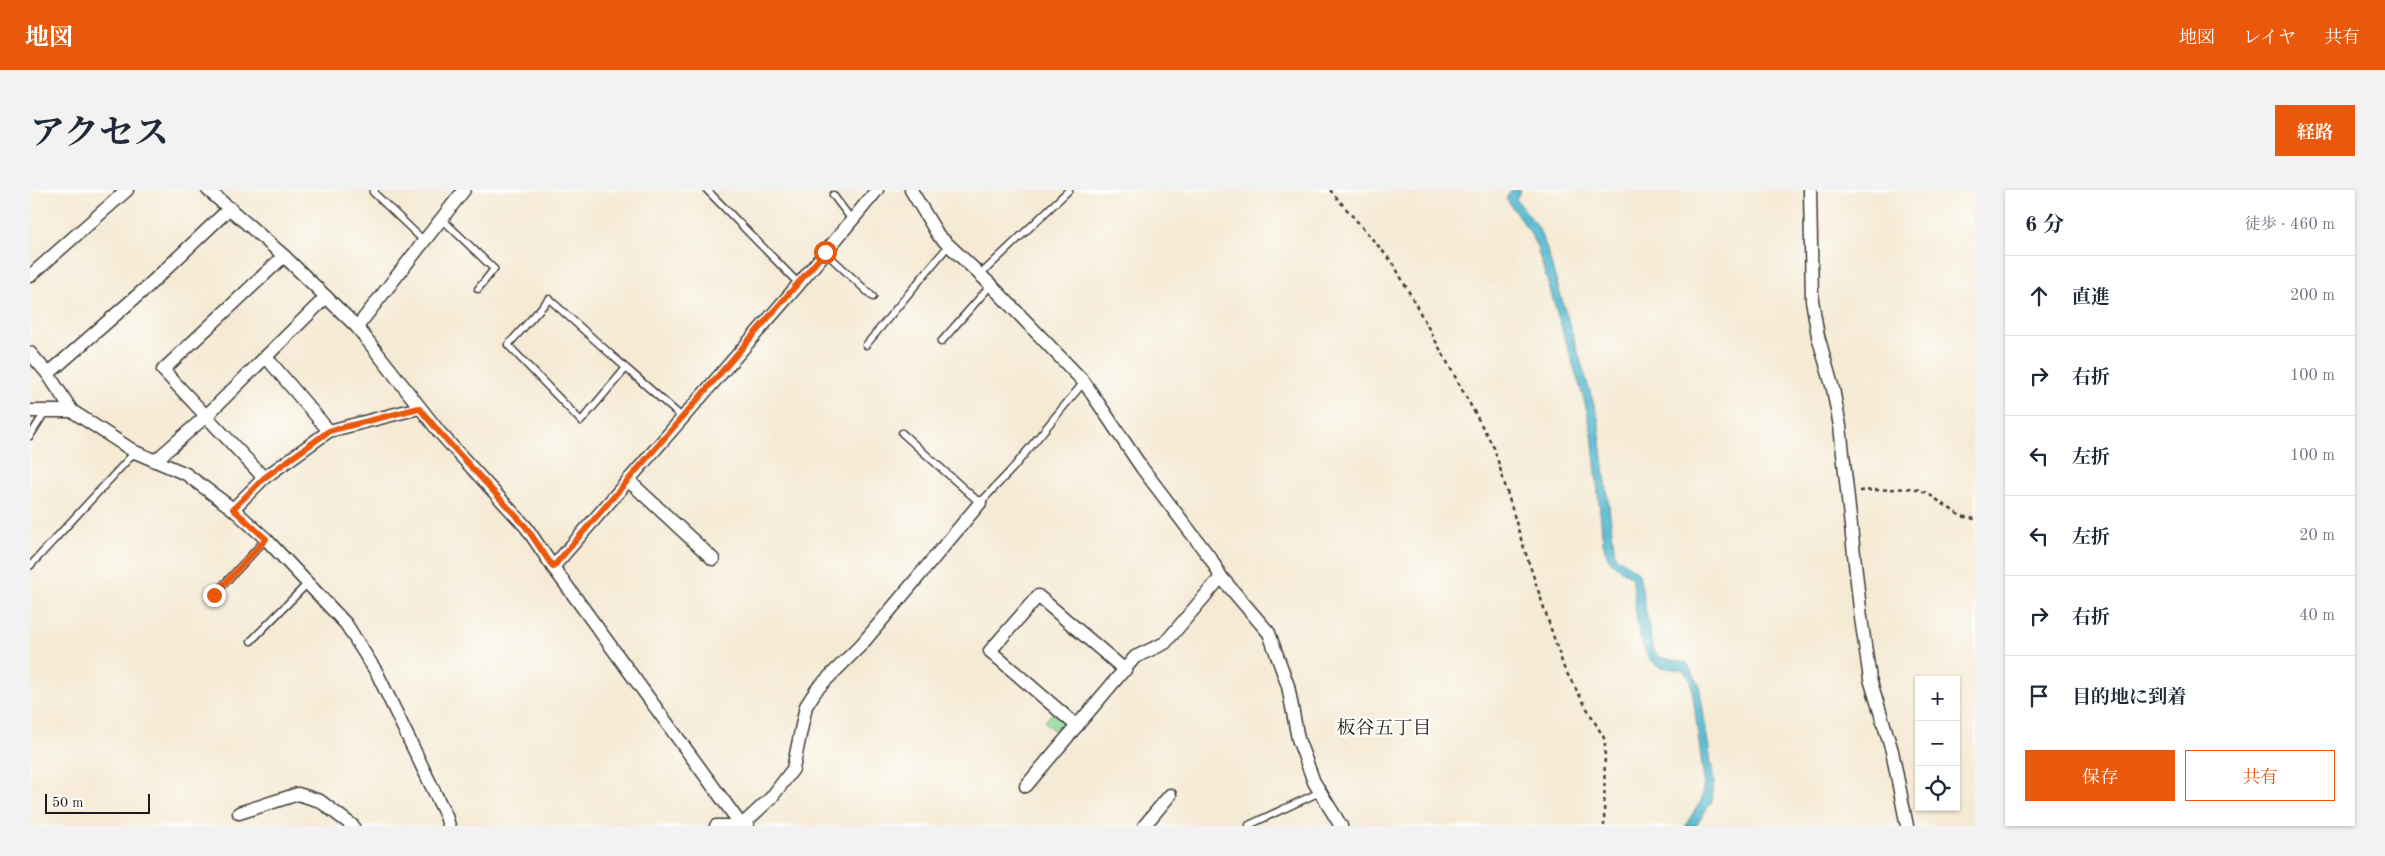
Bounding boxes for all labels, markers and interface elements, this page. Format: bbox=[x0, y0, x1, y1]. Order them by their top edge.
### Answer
text: 地図 bbox=[25, 27, 73, 51]
text: 地図 bbox=[2179, 29, 2215, 47]
text: レイヤ bbox=[2243, 29, 2296, 47]
text: 共有 bbox=[2324, 29, 2360, 47]
button: 経路 bbox=[2275, 105, 2355, 156]
text: アクセス bbox=[30, 117, 169, 152]
text: 6 分 bbox=[2025, 215, 2064, 236]
text: 徒歩 · 460 m bbox=[2245, 217, 2335, 233]
route start bbox=[814, 241, 837, 264]
icon: ahead bbox=[2025, 282, 2053, 310]
text: 200 m bbox=[2290, 288, 2335, 304]
text: 直進 bbox=[2072, 289, 2110, 308]
icon: right bbox=[2025, 362, 2053, 390]
text: 100 m bbox=[2290, 368, 2335, 384]
text: 右折 bbox=[2072, 369, 2110, 388]
icon: left bbox=[2025, 442, 2053, 470]
text: 100 m bbox=[2290, 448, 2335, 464]
text: 左折 bbox=[2072, 449, 2110, 468]
icon: left bbox=[2025, 522, 2053, 550]
text: 20 m bbox=[2299, 528, 2335, 544]
text: 左折 bbox=[2072, 529, 2110, 548]
route end bbox=[203, 584, 226, 607]
icon: right bbox=[2025, 602, 2053, 630]
text: 40 m bbox=[2299, 608, 2335, 624]
text: 右折 bbox=[2072, 609, 2110, 628]
map controls bbox=[1915, 676, 1960, 811]
button: + bbox=[1915, 676, 1960, 721]
icon: arrive bbox=[2025, 682, 2053, 710]
text: 目的地に到着 bbox=[2072, 689, 2186, 708]
district label: 板谷五丁目 bbox=[1336, 718, 1432, 739]
button: − bbox=[1915, 721, 1960, 766]
button: 保存 bbox=[2025, 750, 2175, 801]
button: 共有 bbox=[2185, 750, 2335, 801]
button: locate bbox=[1915, 766, 1960, 811]
scale bar bbox=[45, 791, 150, 814]
text: 50 m bbox=[52, 796, 83, 810]

